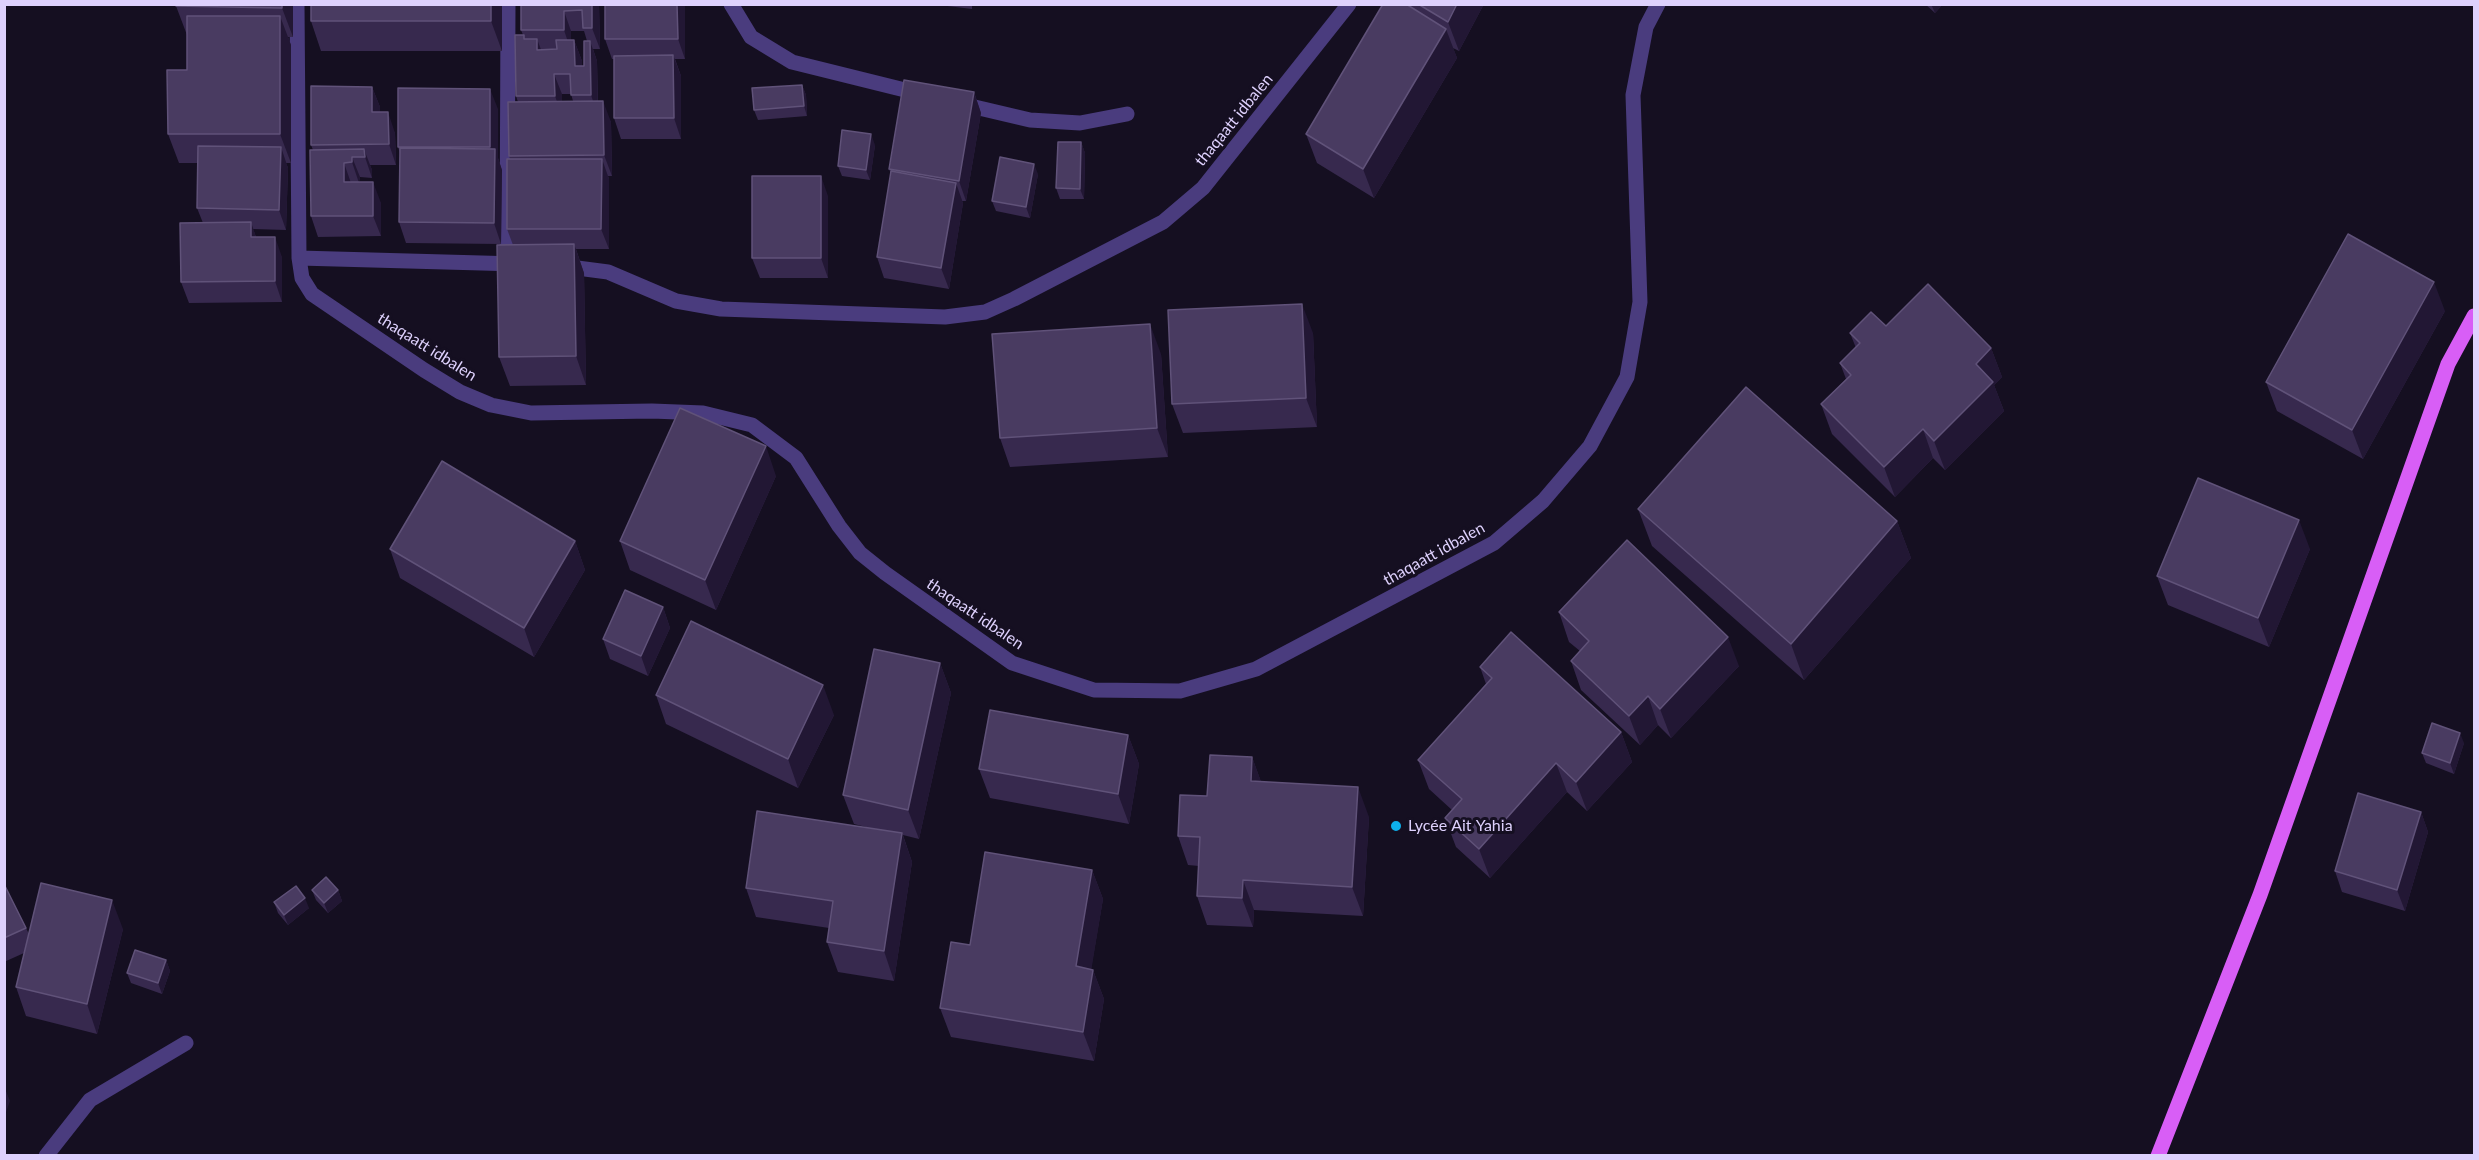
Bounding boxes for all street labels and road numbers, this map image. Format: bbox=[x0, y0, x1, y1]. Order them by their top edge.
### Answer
street label: thaqaatt idbalen bbox=[1191, 70, 1277, 170]
street label: thaqaatt idbalen bbox=[374, 309, 480, 385]
street label: thaqaatt idbalen bbox=[1380, 518, 1488, 590]
street label: thaqaatt idbalen bbox=[923, 574, 1027, 654]

